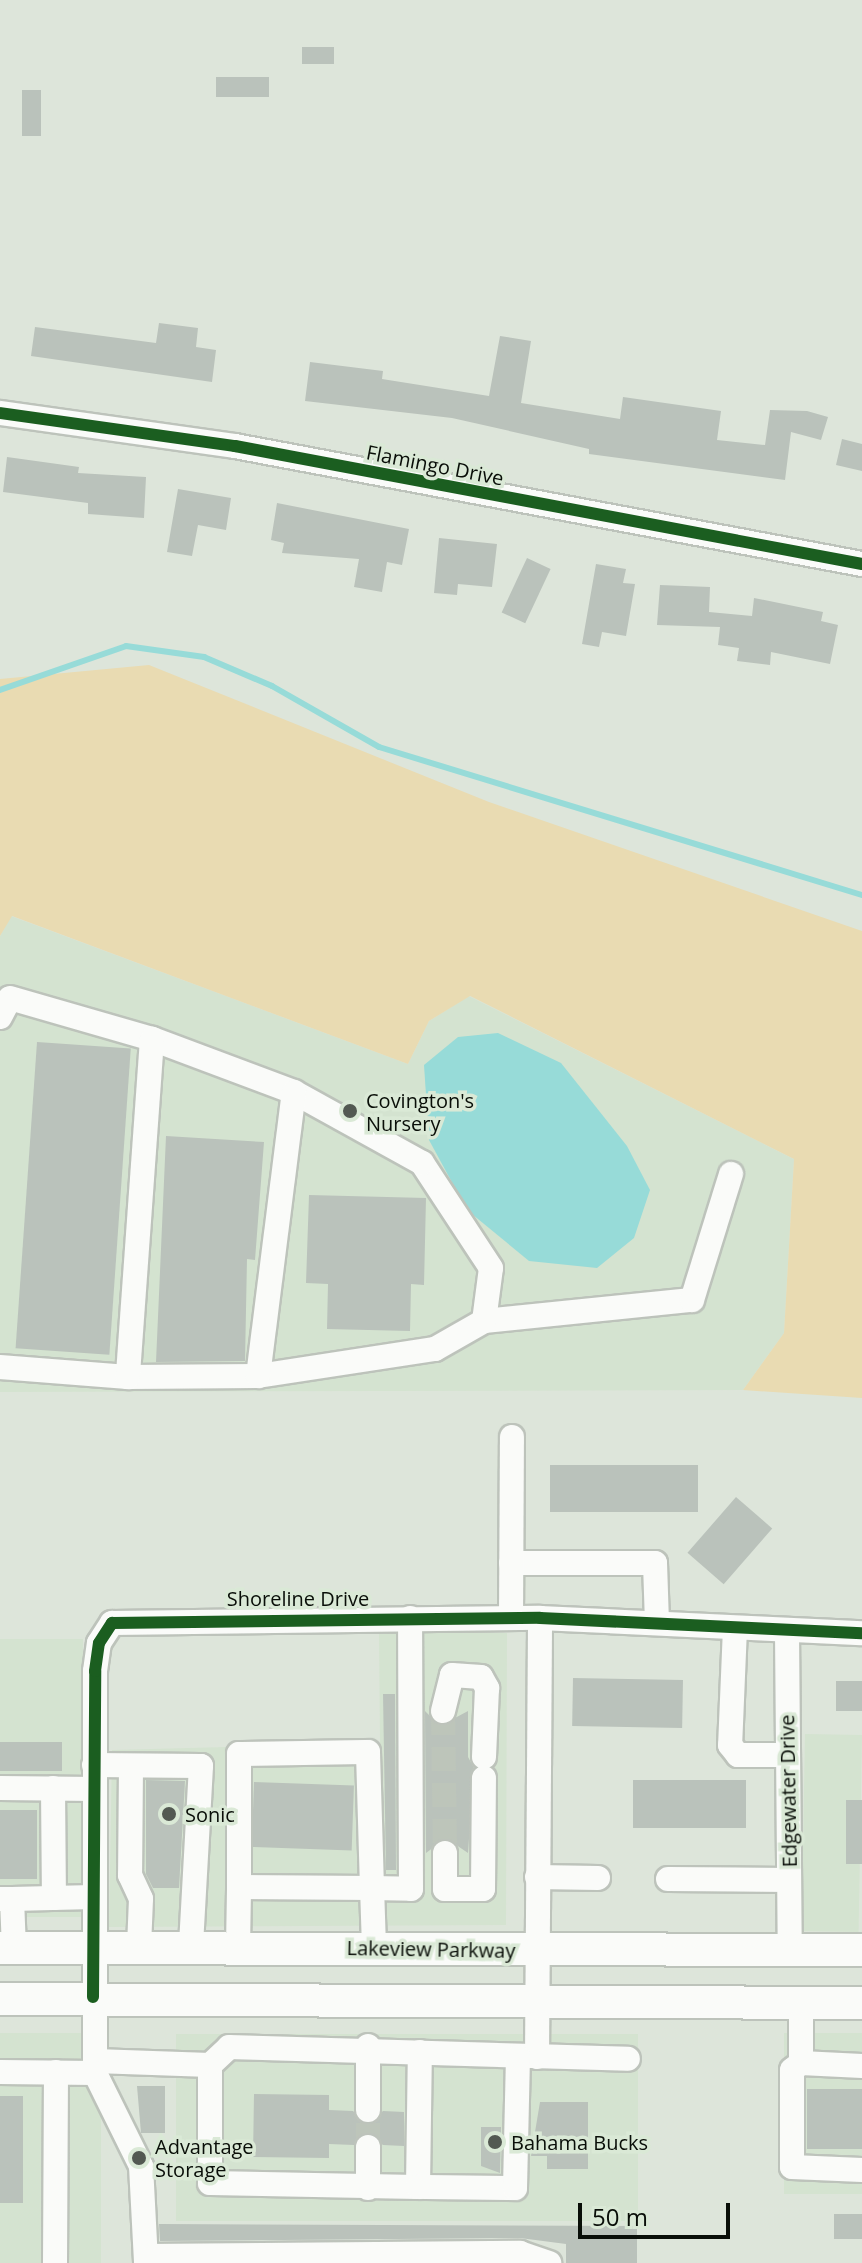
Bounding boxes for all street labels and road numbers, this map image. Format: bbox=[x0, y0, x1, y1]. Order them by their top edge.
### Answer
street label: Flamingo Drive bbox=[364, 440, 506, 490]
street label: Shoreline Drive bbox=[227, 1586, 369, 1610]
street label: Edgewater Drive bbox=[775, 1714, 801, 1868]
street label: Lakeview Parkway bbox=[346, 1936, 516, 1962]

